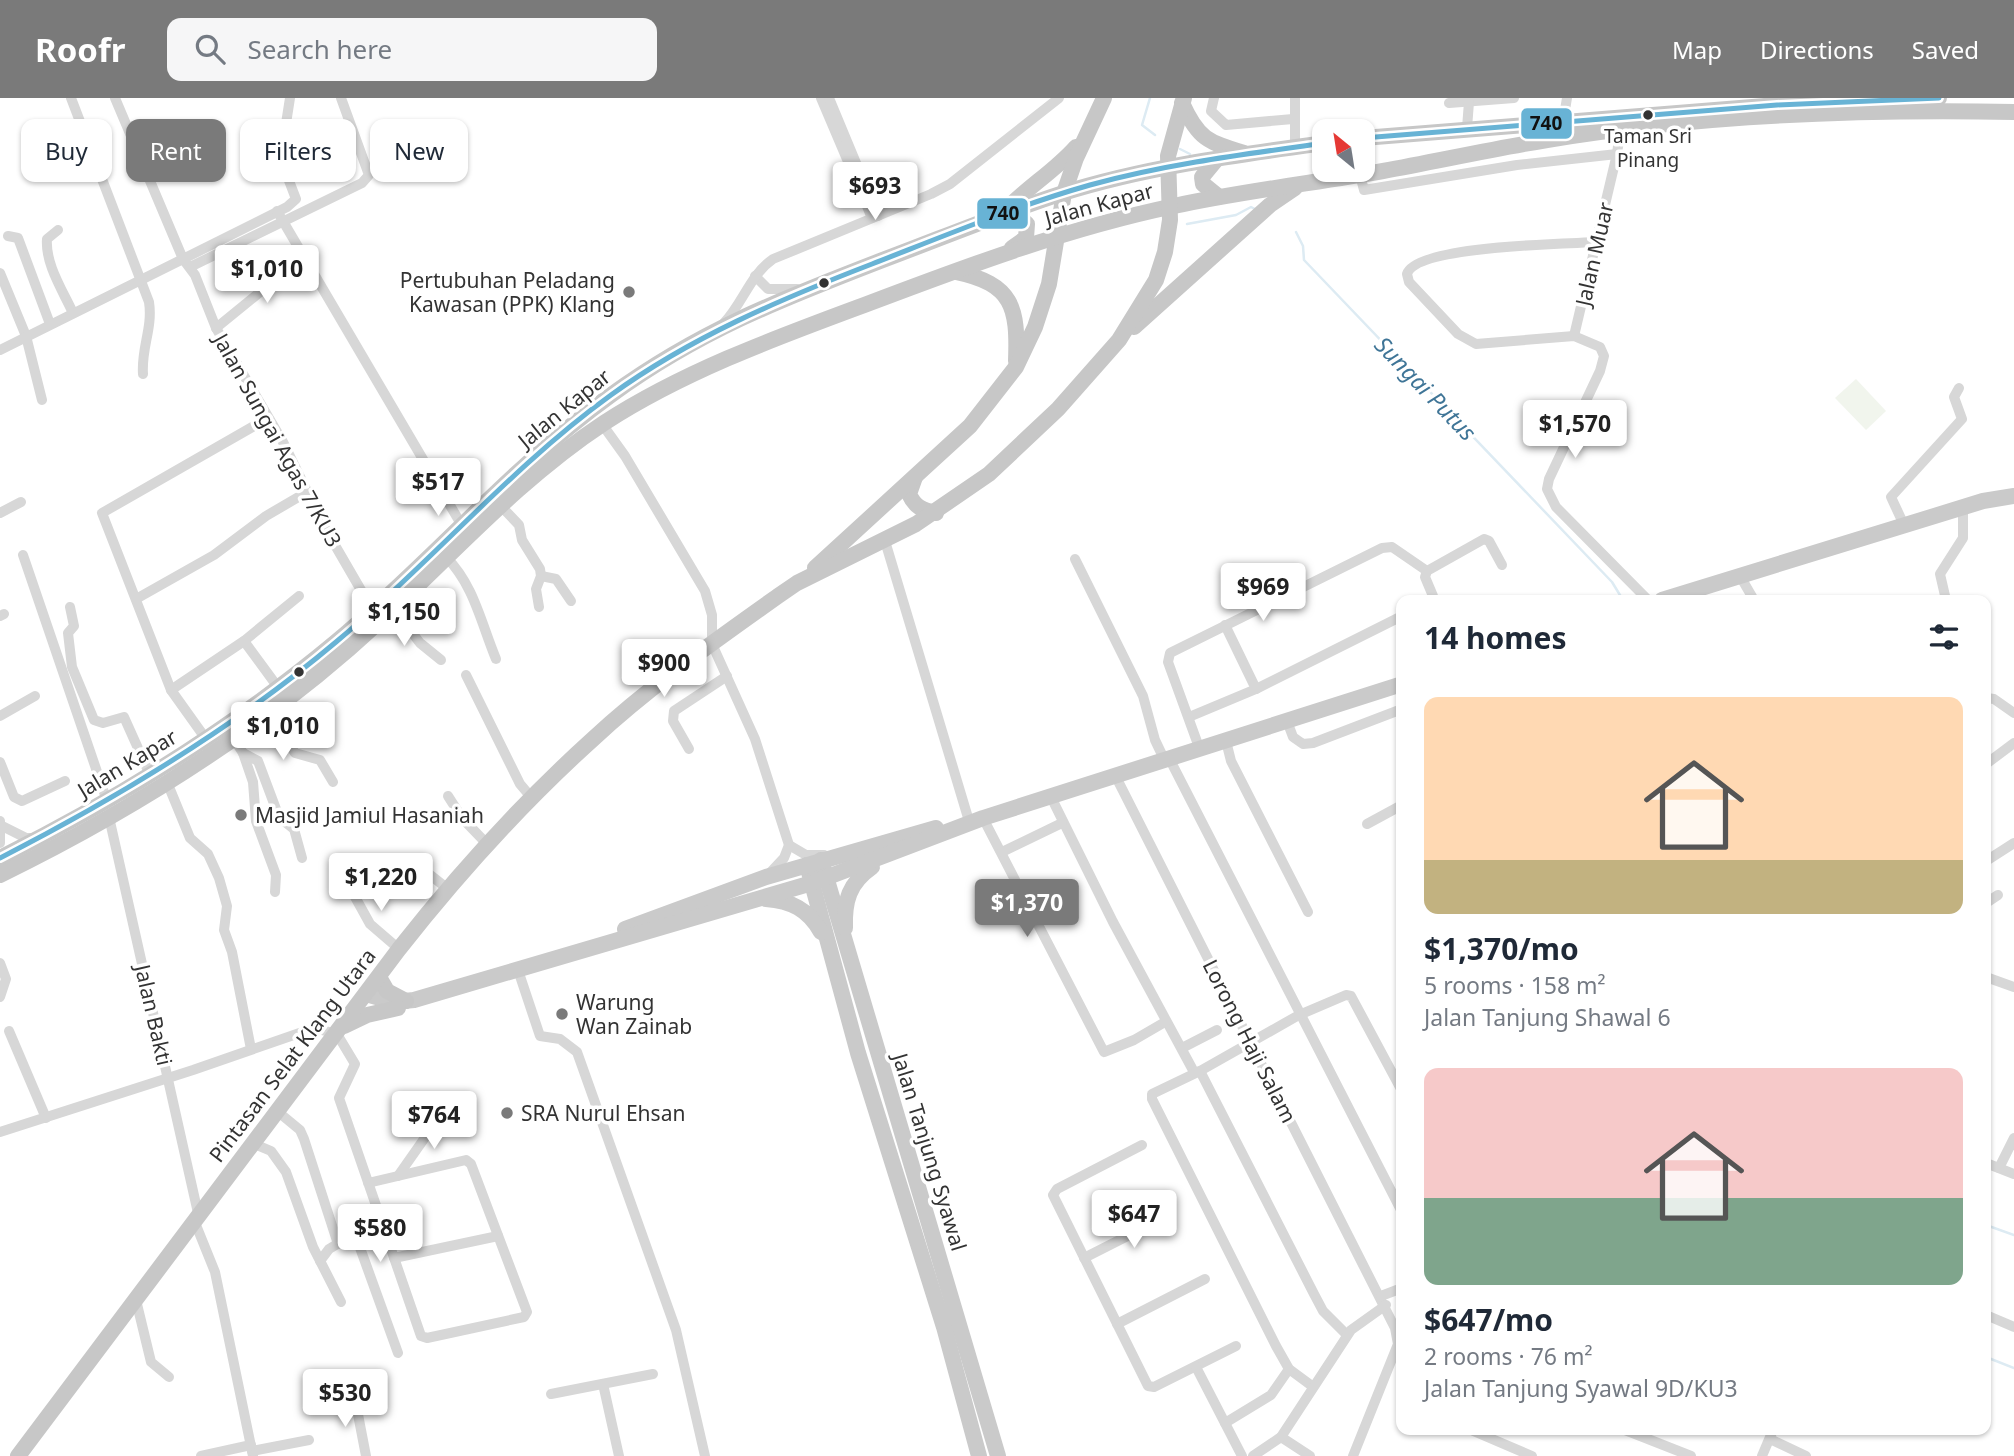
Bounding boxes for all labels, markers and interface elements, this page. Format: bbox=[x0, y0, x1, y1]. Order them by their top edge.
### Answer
search box bbox=[167, 18, 657, 81]
text: Roofr bbox=[35, 27, 125, 72]
icon: search bbox=[191, 30, 229, 68]
text: Search here bbox=[247, 31, 392, 67]
text: Map bbox=[1672, 33, 1722, 66]
text: Directions bbox=[1760, 33, 1874, 66]
text: Saved bbox=[1912, 33, 1979, 66]
line badge: 740 bbox=[1520, 107, 1573, 140]
marker: Taman Sri Pinang bbox=[1641, 108, 1655, 122]
text: 740 bbox=[1530, 110, 1562, 136]
chip: Buy bbox=[21, 119, 112, 182]
chip: Rent bbox=[126, 119, 226, 182]
chip: Filters bbox=[240, 119, 356, 182]
chip: New bbox=[370, 119, 468, 182]
north arrow bbox=[1312, 119, 1376, 182]
map controls bbox=[1312, 119, 1375, 182]
place label: Taman Sri Pinang bbox=[1604, 123, 1692, 173]
pin: $693 bbox=[834, 162, 916, 222]
text: $693 bbox=[849, 169, 901, 201]
street label: Jalan Kapar bbox=[1040, 176, 1157, 232]
line badge: 740 bbox=[976, 197, 1029, 230]
street label: Jalan Muar bbox=[1568, 199, 1620, 311]
text: 740 bbox=[987, 200, 1019, 226]
pin: $1,010 bbox=[210, 246, 324, 305]
text: $1,010 bbox=[231, 252, 303, 284]
place label: Pertubuhan Peladang Kawasan (PPK) Klang bbox=[400, 266, 615, 318]
unlabelled marker bbox=[817, 276, 831, 290]
marker: Pertubuhan Peladang Kawasan (PPK) Klang bbox=[621, 284, 637, 300]
street label: Jalan Sungai Agas 7/KU3 bbox=[207, 326, 348, 552]
water label: Sungai Putus bbox=[1368, 329, 1484, 447]
street label: Jalan Kapar bbox=[510, 362, 616, 455]
pin: $1,570 bbox=[1518, 400, 1632, 460]
text: $1,570 bbox=[1539, 407, 1611, 439]
pin: $517 bbox=[397, 458, 479, 518]
text: $517 bbox=[412, 465, 464, 497]
pin: $969 bbox=[1222, 564, 1304, 623]
text: $969 bbox=[1237, 570, 1289, 602]
pin: $1,150 bbox=[347, 588, 461, 648]
text: $1,150 bbox=[368, 595, 440, 627]
text: 14 homes bbox=[1424, 617, 1567, 658]
icon: filters bbox=[1925, 618, 1963, 656]
pin: $900 bbox=[623, 640, 705, 699]
text: $900 bbox=[638, 646, 690, 678]
unlabelled marker bbox=[292, 665, 306, 679]
pin: $1,010 bbox=[226, 702, 340, 762]
text: $1,010 bbox=[247, 709, 319, 741]
street label: Jalan Kapar bbox=[70, 722, 182, 805]
icon: home bbox=[1631, 742, 1757, 868]
place label: Masjid Jamiul Hasaniah bbox=[255, 801, 484, 829]
marker: Masjid Jamiul Hasaniah bbox=[233, 807, 249, 823]
pin: $1,220 bbox=[324, 854, 438, 913]
text: $1,220 bbox=[345, 860, 417, 892]
pin: $1,370 bbox=[970, 880, 1084, 939]
text: $1,370 bbox=[991, 886, 1063, 918]
text: $1,370/mo bbox=[1424, 928, 1579, 969]
street label: Pintasan Selat Klang Utara bbox=[202, 942, 382, 1168]
street label: Lorong Haji Salam bbox=[1197, 955, 1303, 1127]
street label: Jalan Bakti bbox=[128, 960, 179, 1068]
text: 5 rooms · 158 m² bbox=[1424, 969, 1606, 1001]
place label: Warung Wan Zainab bbox=[576, 988, 692, 1040]
text: Jalan Tanjung Shawal 6 bbox=[1424, 1001, 1671, 1033]
marker: Warung Wan Zainab bbox=[554, 1006, 570, 1022]
street label: Jalan Tanjung Syawal bbox=[886, 1048, 973, 1254]
pin: $764 bbox=[393, 1091, 475, 1151]
text: $764 bbox=[408, 1098, 460, 1130]
place label: SRA Nurul Ehsan bbox=[521, 1099, 685, 1127]
marker: SRA Nurul Ehsan bbox=[499, 1105, 515, 1121]
icon: home bbox=[1631, 1113, 1757, 1239]
pin: $647 bbox=[1093, 1190, 1175, 1250]
text: $647 bbox=[1108, 1197, 1160, 1229]
pin: $580 bbox=[339, 1204, 421, 1264]
text: $580 bbox=[354, 1211, 406, 1243]
text: $647/mo bbox=[1424, 1299, 1553, 1340]
text: 2 rooms · 76 m² bbox=[1424, 1340, 1593, 1372]
pin: $530 bbox=[304, 1370, 386, 1429]
text: Jalan Tanjung Syawal 9D/KU3 bbox=[1424, 1372, 1738, 1404]
text: $530 bbox=[319, 1376, 371, 1408]

